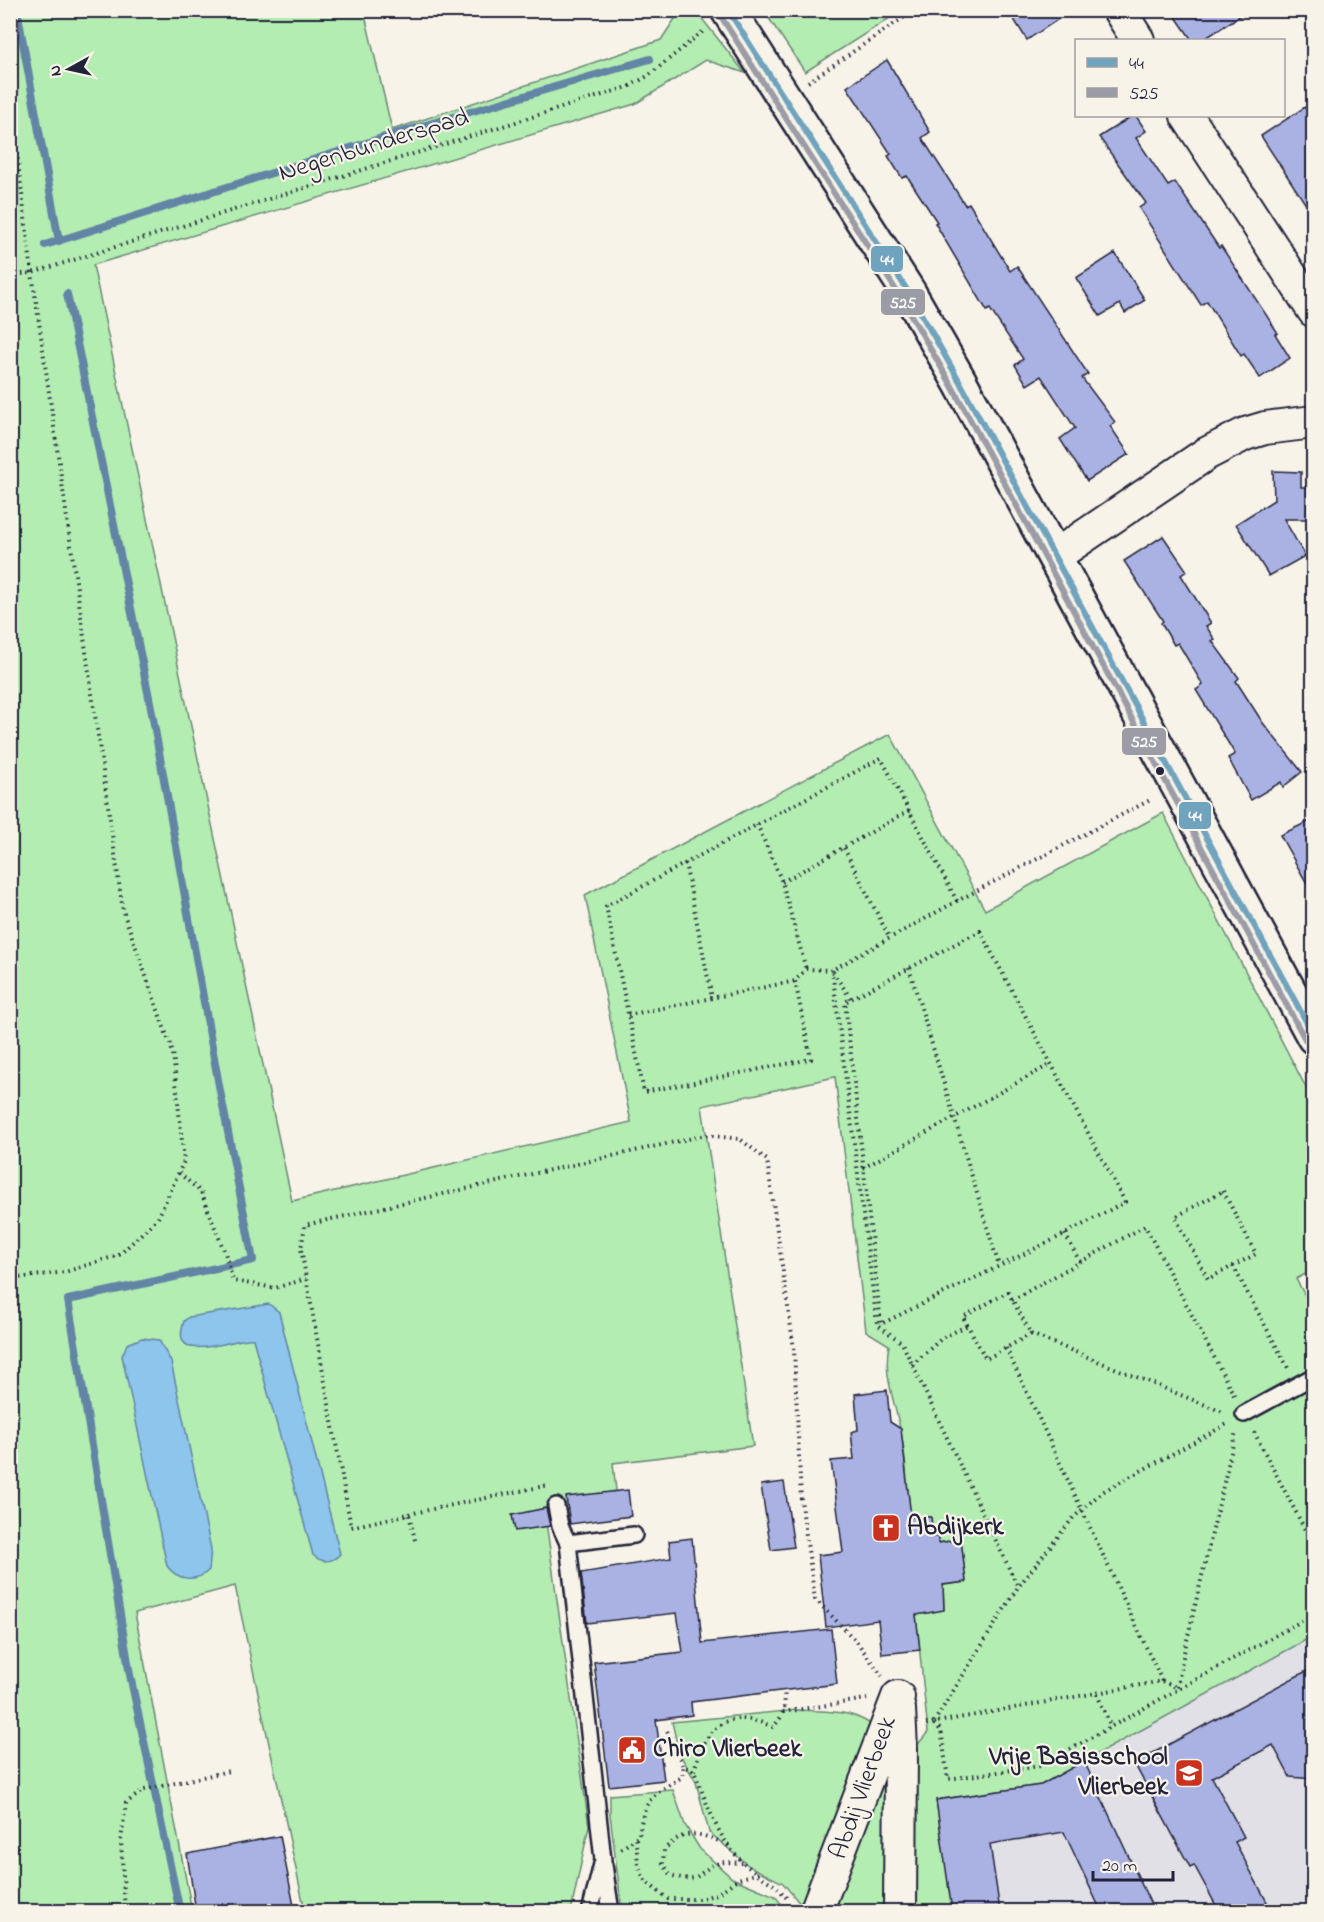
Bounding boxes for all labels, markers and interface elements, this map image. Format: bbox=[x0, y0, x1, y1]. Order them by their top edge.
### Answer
north arrow bbox=[39, 39, 99, 99]
legend bbox=[1075, 39, 1285, 117]
text: 44 bbox=[1129, 52, 1144, 78]
text: N bbox=[43, 64, 69, 78]
text: 525 bbox=[1129, 82, 1159, 108]
street label: Negenbunderspad bbox=[274, 99, 474, 193]
line badge: 44 bbox=[870, 245, 904, 273]
text: 44 bbox=[879, 249, 894, 273]
line badge: 525 bbox=[880, 288, 926, 316]
text: 525 bbox=[890, 292, 917, 316]
line badge: 525 bbox=[1121, 727, 1167, 756]
text: 525 bbox=[1131, 731, 1158, 755]
unlabelled marker bbox=[1154, 765, 1166, 777]
line badge: 44 bbox=[1178, 801, 1212, 830]
text: 44 bbox=[1187, 805, 1202, 829]
place label: Abdijkerk bbox=[907, 1509, 1004, 1547]
church icon: Abdijkerk bbox=[870, 1512, 902, 1544]
street label: Abdij Vlierbeek bbox=[820, 1710, 908, 1865]
place label: Chiro Vlierbeek bbox=[653, 1731, 802, 1769]
public building icon: Chiro Vlierbeek bbox=[616, 1734, 648, 1766]
place label: Vrije Basisschool Vlierbeek bbox=[988, 1739, 1169, 1807]
school or university icon: Vrije Basisschool Vlierbeek bbox=[1173, 1757, 1205, 1789]
scale bar bbox=[1093, 1844, 1172, 1882]
text: 20 m bbox=[1102, 1854, 1137, 1880]

